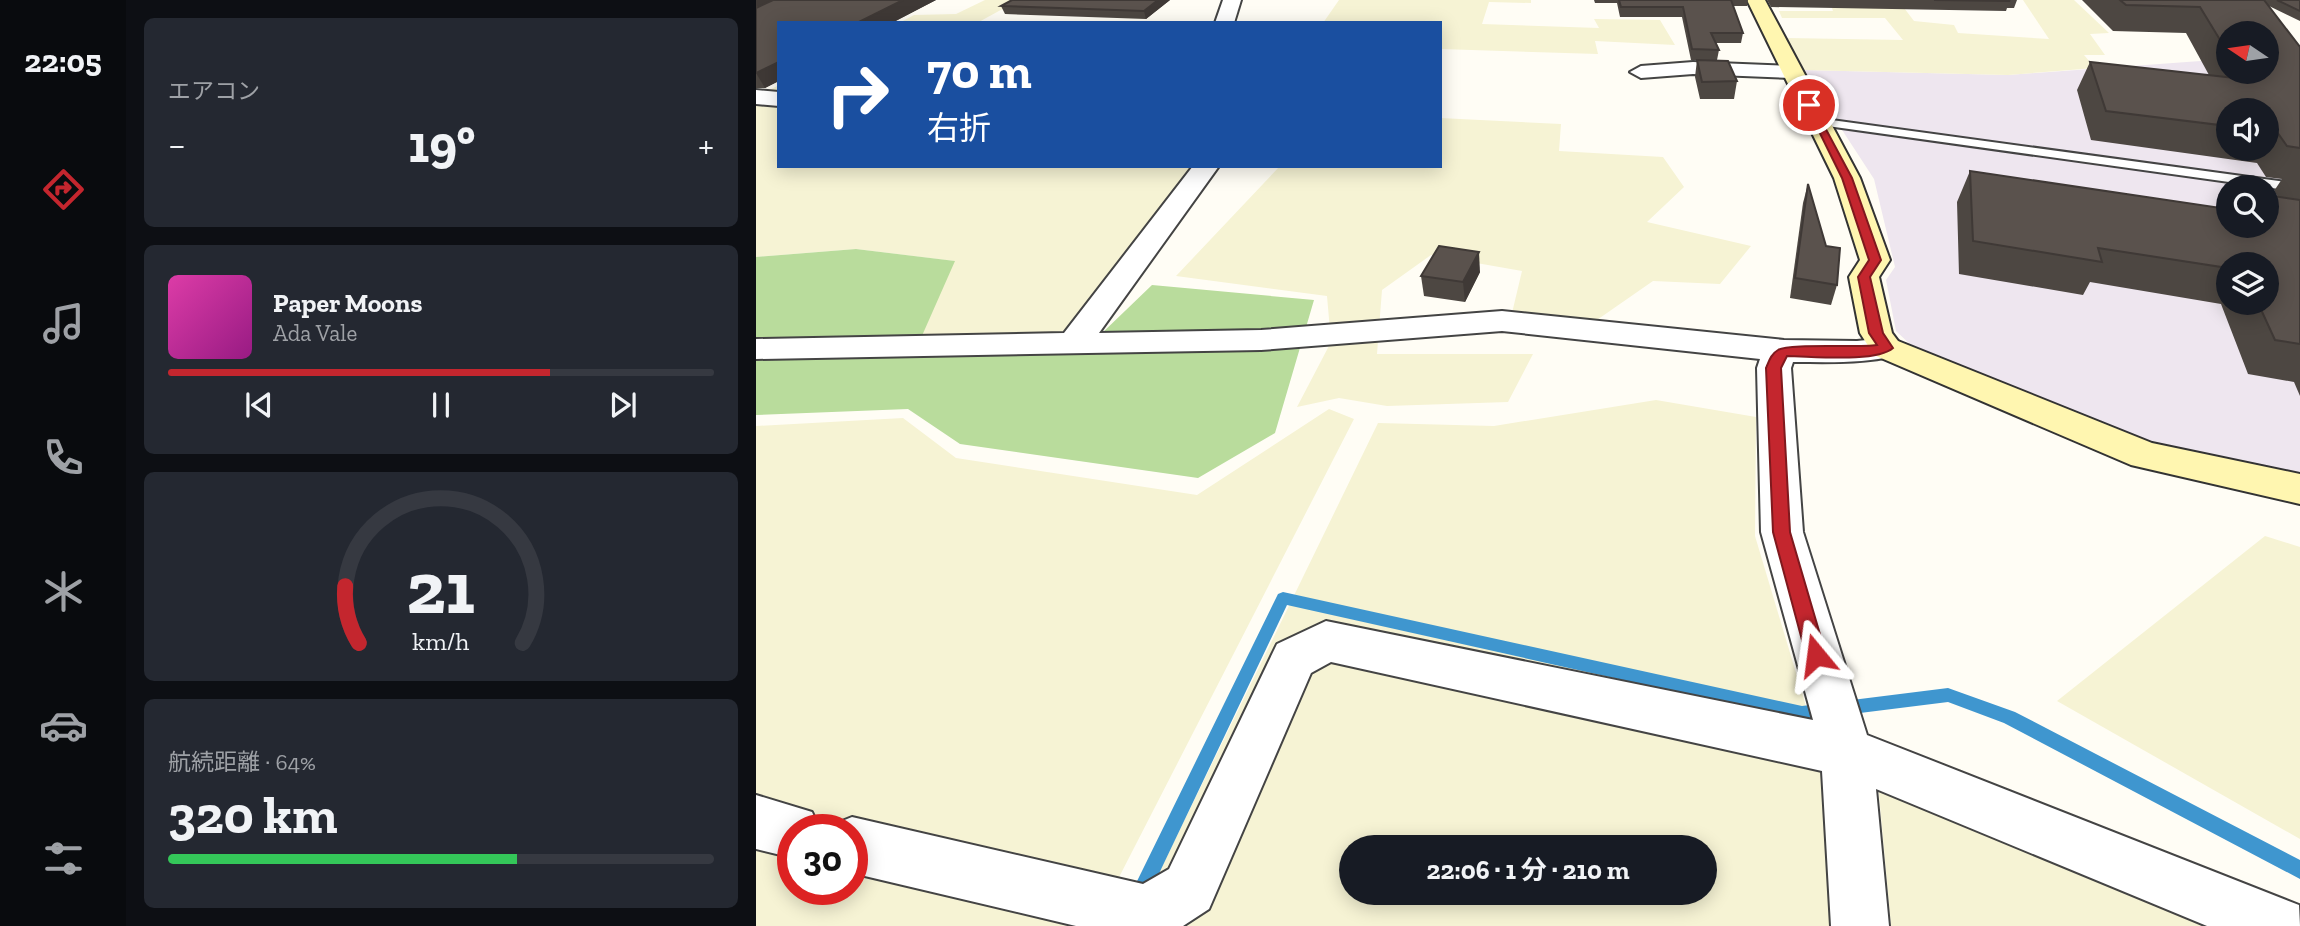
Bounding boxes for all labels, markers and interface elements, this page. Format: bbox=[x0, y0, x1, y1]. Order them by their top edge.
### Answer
north arrow bbox=[2216, 21, 2278, 84]
map controls bbox=[2216, 21, 2279, 315]
text: 22:05 bbox=[24, 42, 102, 80]
text: 70 m bbox=[927, 42, 1032, 101]
icon: right bbox=[812, 49, 903, 140]
pin bbox=[1779, 75, 1839, 135]
text: エアコン bbox=[168, 77, 260, 105]
icon: arrive bbox=[1790, 86, 1828, 124]
button: sound bbox=[2216, 98, 2279, 161]
text: 右折 bbox=[927, 109, 991, 147]
text: 19° bbox=[408, 113, 475, 175]
text: − bbox=[168, 122, 186, 168]
text: + bbox=[698, 122, 714, 168]
icon: directions bbox=[39, 165, 88, 214]
button: search bbox=[2216, 175, 2279, 238]
button: layers bbox=[2216, 252, 2279, 315]
text: Paper Moons bbox=[273, 287, 422, 319]
icon: music bbox=[39, 299, 88, 348]
text: Ada Vale bbox=[273, 319, 357, 347]
icon: previous bbox=[240, 386, 278, 424]
icon: pause bbox=[422, 386, 460, 424]
icon: next bbox=[604, 386, 642, 424]
icon: phone bbox=[39, 433, 88, 482]
text: 21 bbox=[407, 544, 475, 632]
icon: climate bbox=[39, 567, 88, 616]
position arrow bbox=[1779, 618, 1853, 692]
text: km/h bbox=[412, 625, 470, 655]
icon: car bbox=[39, 701, 88, 750]
text: 航続距離 · 64% bbox=[168, 748, 316, 776]
text: 320 km bbox=[168, 784, 338, 846]
speed limit sign: 30 bbox=[777, 814, 868, 905]
icon: filters bbox=[39, 834, 88, 883]
text: 22:06 · 1 分 · 210 m bbox=[1426, 854, 1630, 886]

